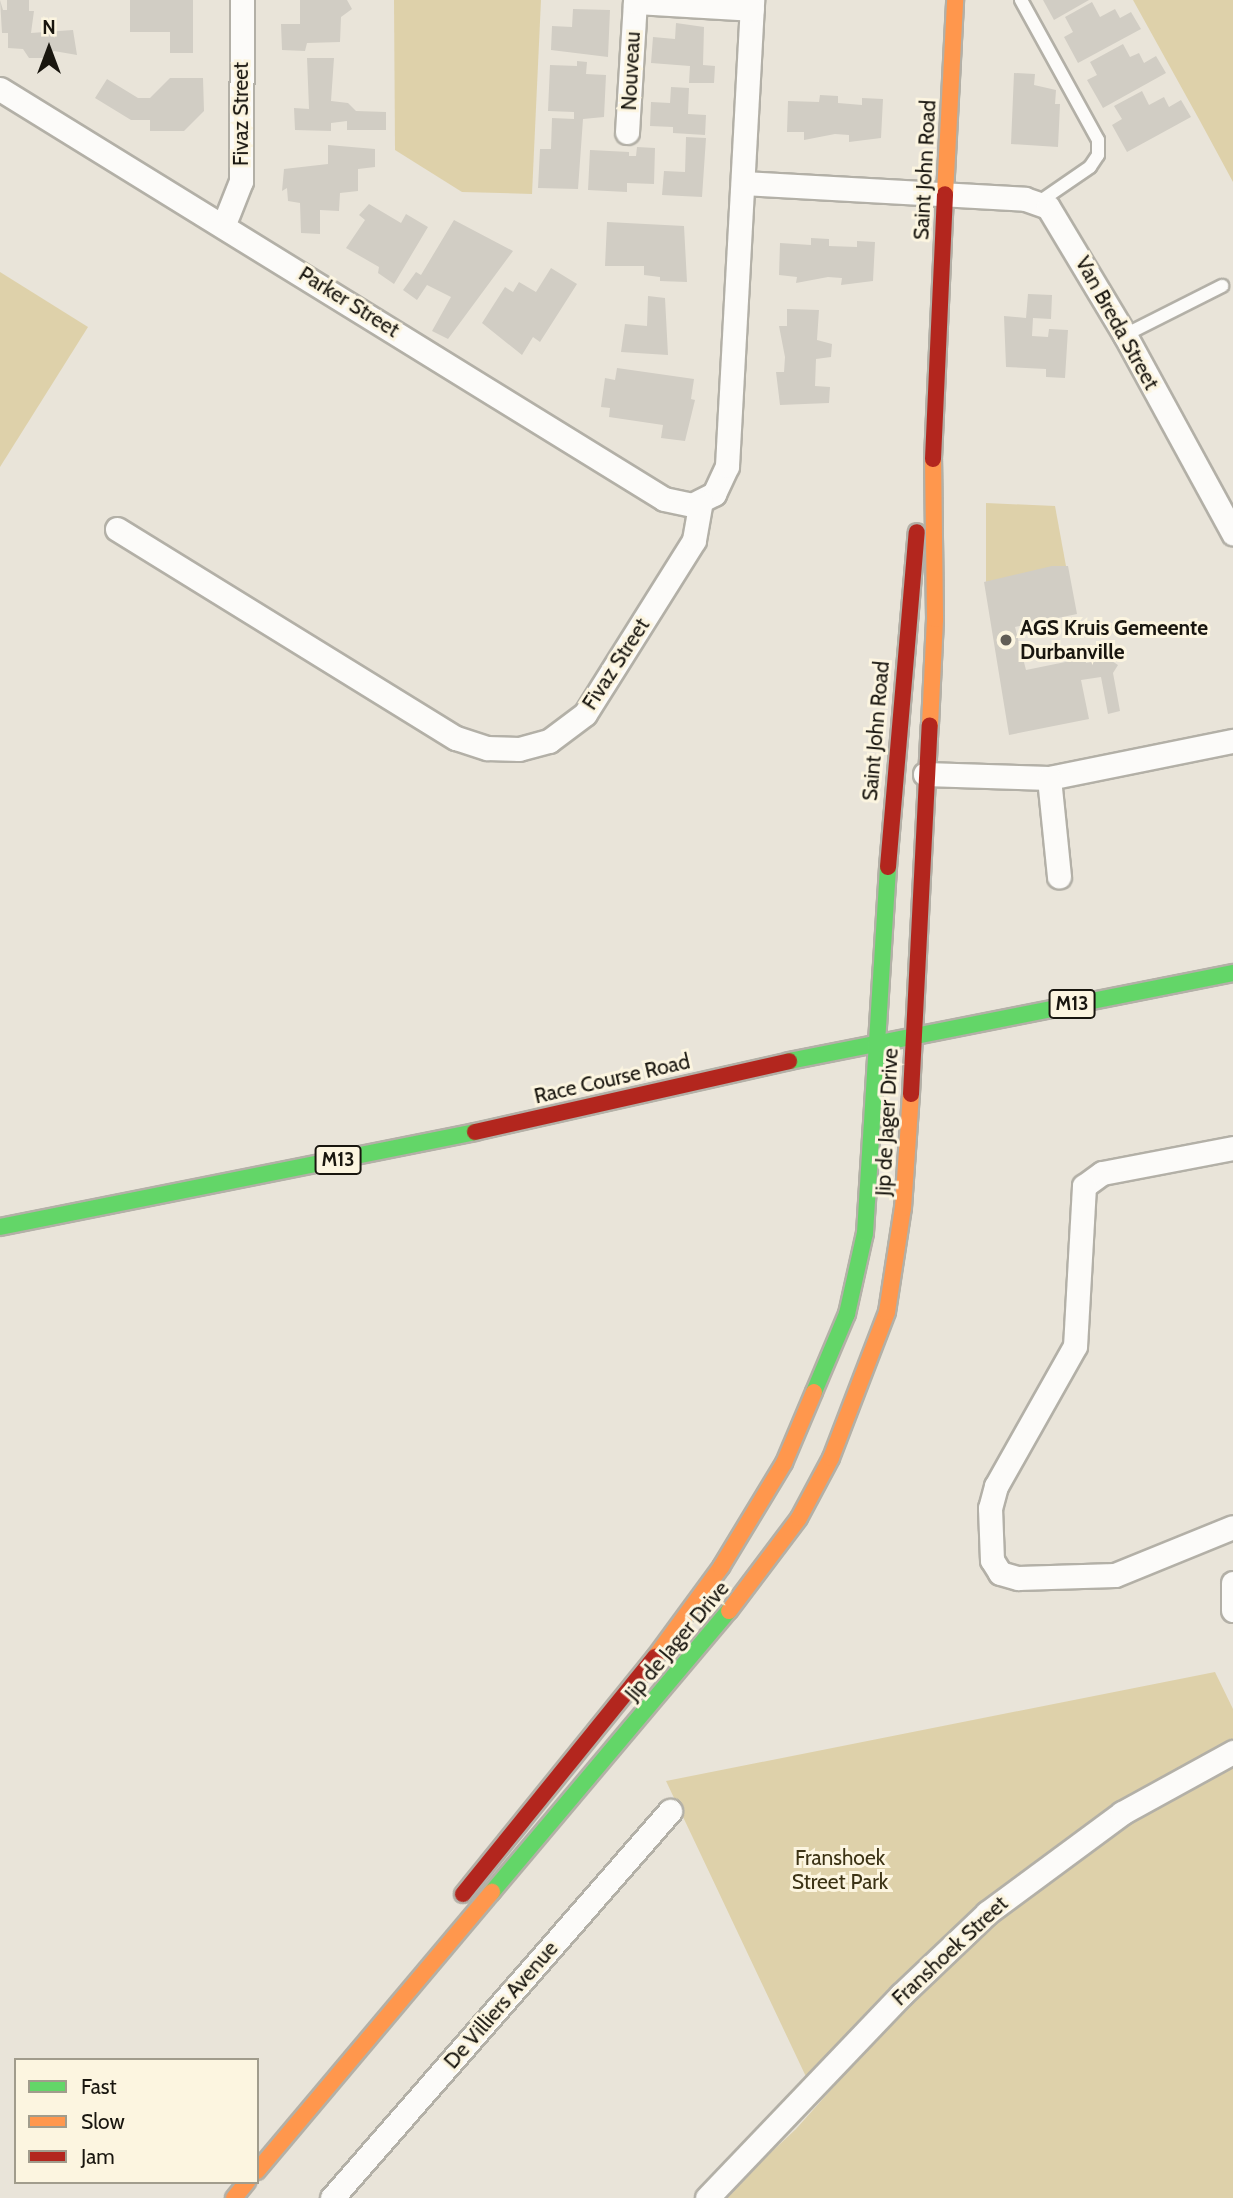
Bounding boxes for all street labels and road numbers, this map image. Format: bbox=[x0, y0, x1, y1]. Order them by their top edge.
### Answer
street label: Nouveau bbox=[616, 31, 646, 111]
street label: Fivaz Street bbox=[228, 62, 254, 166]
street label: Saint John Road bbox=[909, 99, 941, 241]
street label: Van Breda Street bbox=[1070, 252, 1164, 394]
street label: Parker Street bbox=[294, 261, 404, 343]
street label: Fivaz Street bbox=[577, 613, 655, 715]
street label: Saint John Road bbox=[857, 660, 895, 802]
road number: M13 bbox=[1048, 988, 1096, 1020]
street label: Jip de Jager Drive bbox=[871, 1047, 903, 1197]
street label: Race Course Road bbox=[532, 1049, 692, 1109]
road number: M13 bbox=[314, 1144, 362, 1176]
street label: Jip de Jager Drive bbox=[620, 1576, 734, 1706]
street label: Franshoek Street bbox=[887, 1891, 1013, 2011]
street label: De Villiers Avenue bbox=[439, 1936, 563, 2074]

